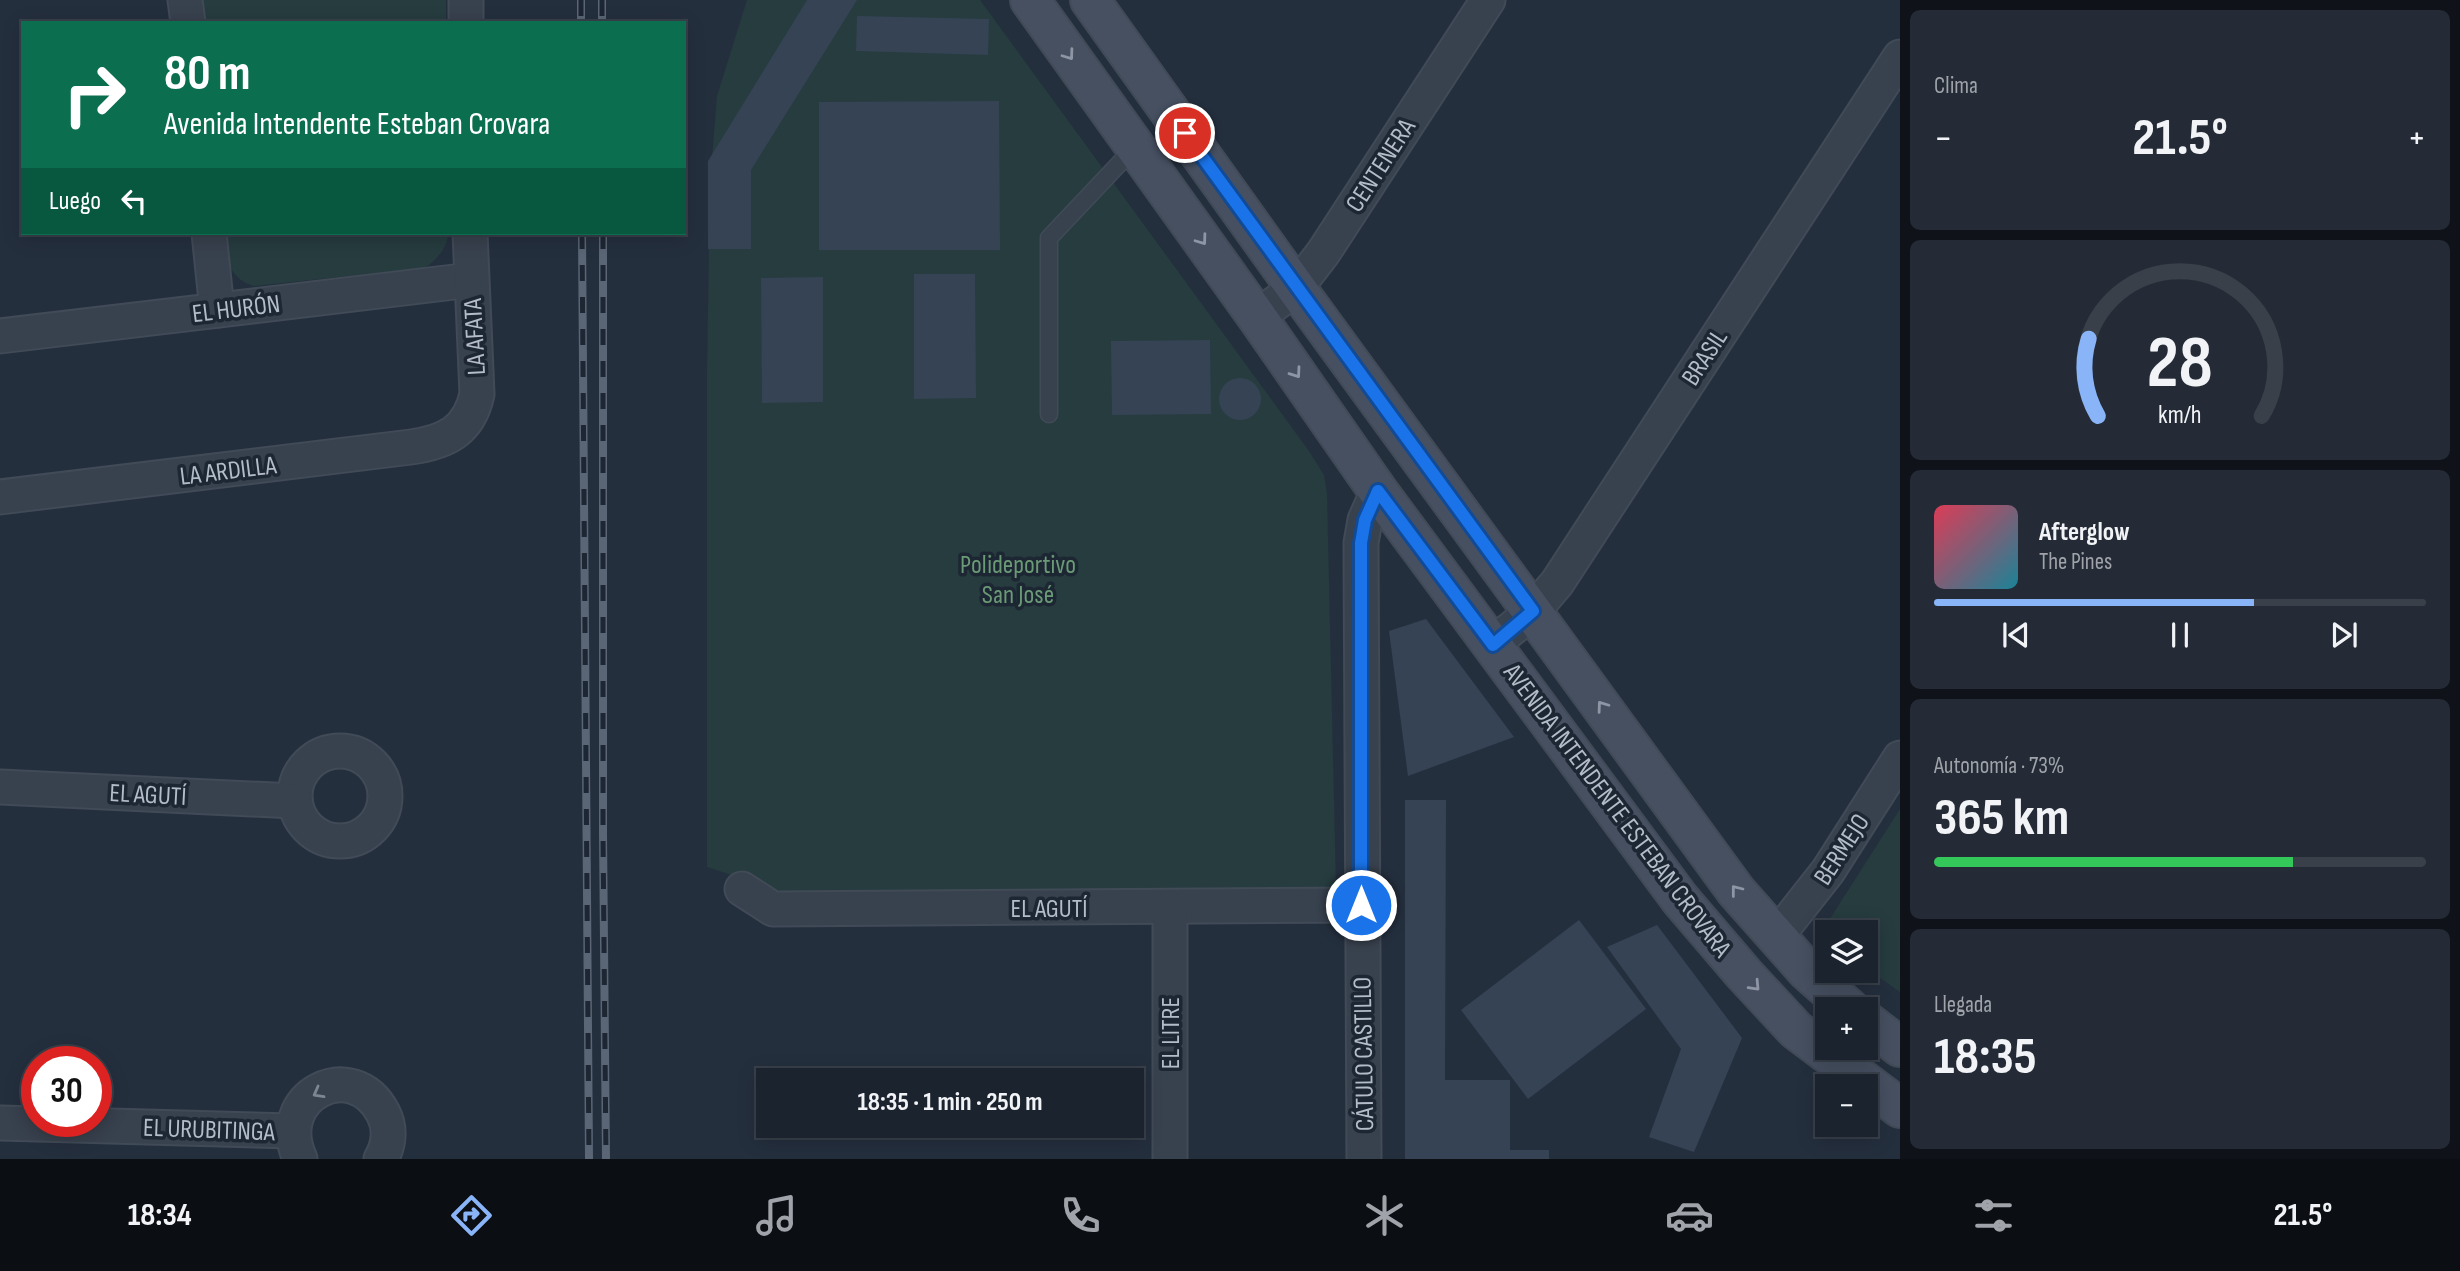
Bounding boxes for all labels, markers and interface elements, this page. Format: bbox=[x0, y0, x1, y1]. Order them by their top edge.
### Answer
text: 80 m bbox=[164, 45, 251, 104]
one-way arrow bbox=[1061, 47, 1074, 60]
icon: right bbox=[49, 49, 140, 140]
text: Clima bbox=[1934, 72, 1978, 100]
pin bbox=[1155, 103, 1215, 163]
text: Avenida Intendente Esteban Crovara bbox=[164, 105, 550, 144]
text: 21.5° bbox=[2132, 107, 2228, 170]
street label: CENTENERA bbox=[1340, 113, 1423, 218]
icon: arrive bbox=[1166, 114, 1204, 152]
text: − bbox=[1934, 116, 1953, 161]
text: + bbox=[2407, 116, 2426, 161]
icon: left bbox=[115, 182, 153, 220]
text: Luego bbox=[49, 186, 101, 217]
one-way arrow bbox=[1194, 232, 1206, 245]
street label: EL HURÓN bbox=[190, 289, 282, 330]
street label: LA AFATA bbox=[458, 297, 493, 376]
text: 28 bbox=[2147, 320, 2213, 408]
street label: BRASIL bbox=[1676, 324, 1735, 392]
one-way arrow bbox=[1288, 365, 1300, 378]
text: km/h bbox=[2158, 399, 2202, 430]
street label: LA ARDILLA bbox=[178, 450, 279, 493]
text: Afterglow bbox=[2039, 517, 2130, 548]
text: The Pines bbox=[2039, 548, 2112, 576]
park label: Polideportivo San José bbox=[960, 550, 1076, 611]
icon: previous bbox=[1997, 616, 2035, 654]
icon: pause bbox=[2161, 616, 2199, 654]
icon: next bbox=[2325, 616, 2363, 654]
street label: AVENIDA INTENDENTE ESTEBAN CROVARA bbox=[1496, 657, 1738, 964]
one-way arrow bbox=[1598, 701, 1610, 714]
text: Autonomía · 73% bbox=[1934, 752, 2065, 780]
street label: EL AGUTÍ bbox=[109, 778, 187, 813]
text: 365 km bbox=[1934, 787, 2069, 850]
street label: BERMEJO bbox=[1808, 808, 1877, 891]
position arrow bbox=[1324, 868, 1398, 942]
one-way arrow bbox=[1732, 886, 1745, 898]
street label: EL AGUTÍ bbox=[1010, 894, 1088, 925]
map controls bbox=[1815, 920, 1878, 1137]
button: layers bbox=[1815, 920, 1878, 983]
street label: CÁTULO CASTILLO bbox=[1348, 977, 1381, 1131]
one-way arrow bbox=[1747, 978, 1760, 991]
text: Llegada bbox=[1934, 991, 1992, 1019]
street label: EL LITRE bbox=[1156, 997, 1187, 1069]
button: + bbox=[1815, 997, 1878, 1060]
text: 18:35 bbox=[1934, 1026, 2037, 1089]
speed limit sign: 30 bbox=[21, 1046, 112, 1137]
button: − bbox=[1815, 1074, 1878, 1137]
one-way arrow bbox=[312, 1085, 325, 1098]
text: 18:35 · 1 min · 250 m bbox=[858, 1087, 1042, 1118]
street label: EL URUBITINGA bbox=[142, 1113, 276, 1148]
icon: directions bbox=[447, 1191, 496, 1240]
icon: music bbox=[752, 1191, 801, 1240]
icon: phone bbox=[1056, 1191, 1105, 1240]
icon: climate bbox=[1360, 1191, 1409, 1240]
icon: car bbox=[1665, 1191, 1714, 1240]
icon: filters bbox=[1969, 1191, 2018, 1240]
text: 18:34 bbox=[128, 1196, 192, 1235]
text: 21.5° bbox=[2273, 1196, 2332, 1235]

